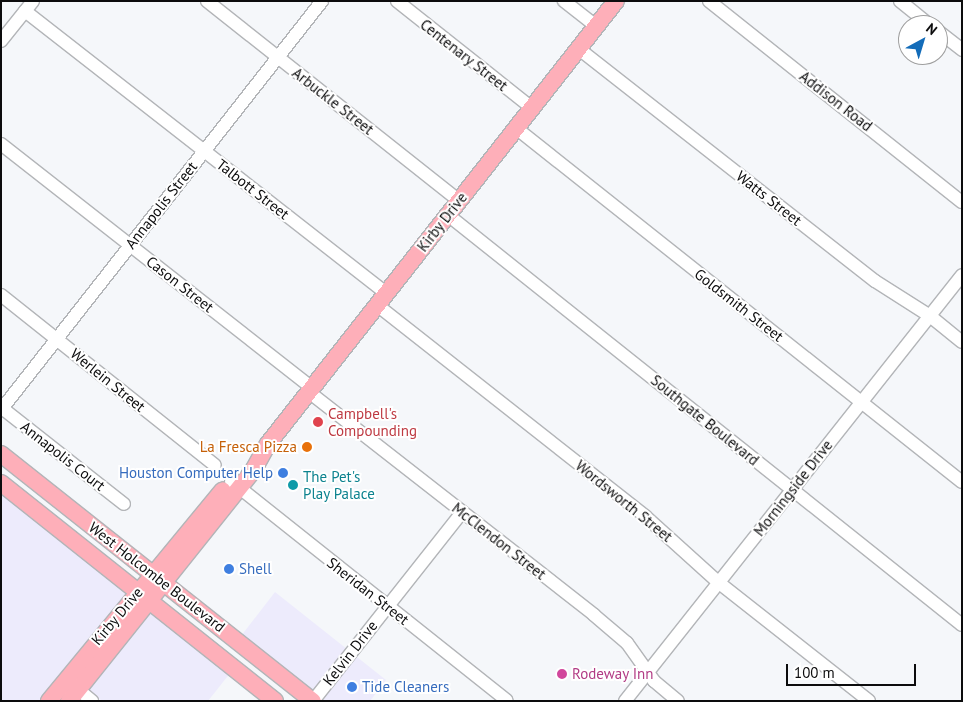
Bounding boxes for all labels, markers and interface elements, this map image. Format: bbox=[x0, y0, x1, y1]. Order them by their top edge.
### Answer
street label: Centenary Street bbox=[417, 15, 511, 95]
north arrow bbox=[898, 15, 948, 65]
text: N bbox=[923, 19, 941, 39]
street label: Arbuckle Street bbox=[289, 64, 377, 138]
street label: Addison Road bbox=[796, 67, 876, 135]
street label: Talbott Street bbox=[213, 155, 293, 223]
street label: Annapolis Street bbox=[121, 158, 201, 252]
street label: Watts Street bbox=[733, 167, 805, 229]
street label: Kirby Drive bbox=[413, 189, 471, 255]
street label: Cason Street bbox=[143, 252, 217, 316]
street label: Goldsmith Street bbox=[691, 265, 787, 345]
street label: Werlein Street bbox=[67, 344, 149, 416]
street label: Southgate Boulevard bbox=[647, 371, 763, 469]
place label: Campbell's Compounding bbox=[328, 404, 417, 439]
marker: Campbell's Compounding bbox=[312, 416, 324, 428]
street label: Annapolis Court bbox=[17, 417, 109, 495]
street label: Morningside Drive bbox=[750, 436, 836, 540]
place label: La Fresca Pizza bbox=[200, 438, 297, 456]
marker: La Fresca Pizza bbox=[301, 441, 313, 453]
street label: Wordsworth Street bbox=[572, 456, 676, 546]
place label: Houston Computer Help bbox=[119, 464, 273, 482]
marker: Houston Computer Help bbox=[277, 467, 289, 479]
place label: The Pet's Play Palace bbox=[303, 467, 375, 502]
marker: The Pet's Play Palace bbox=[287, 479, 299, 491]
street label: McClendon Street bbox=[449, 499, 549, 583]
street label: West Holcombe Boulevard bbox=[85, 518, 229, 636]
street label: Sheridan Street bbox=[323, 553, 413, 629]
place label: Shell bbox=[239, 560, 272, 578]
marker: Shell bbox=[223, 563, 235, 575]
street label: Kirby Drive bbox=[87, 583, 147, 649]
street label: Kelvin Drive bbox=[319, 617, 381, 689]
scale bar bbox=[788, 654, 918, 686]
text: 100 m bbox=[794, 663, 835, 682]
place label: Rodeway Inn bbox=[572, 665, 654, 683]
marker: Rodeway Inn bbox=[556, 668, 568, 680]
place label: Tide Cleaners bbox=[362, 678, 449, 696]
marker: Tide Cleaners bbox=[346, 681, 358, 693]

